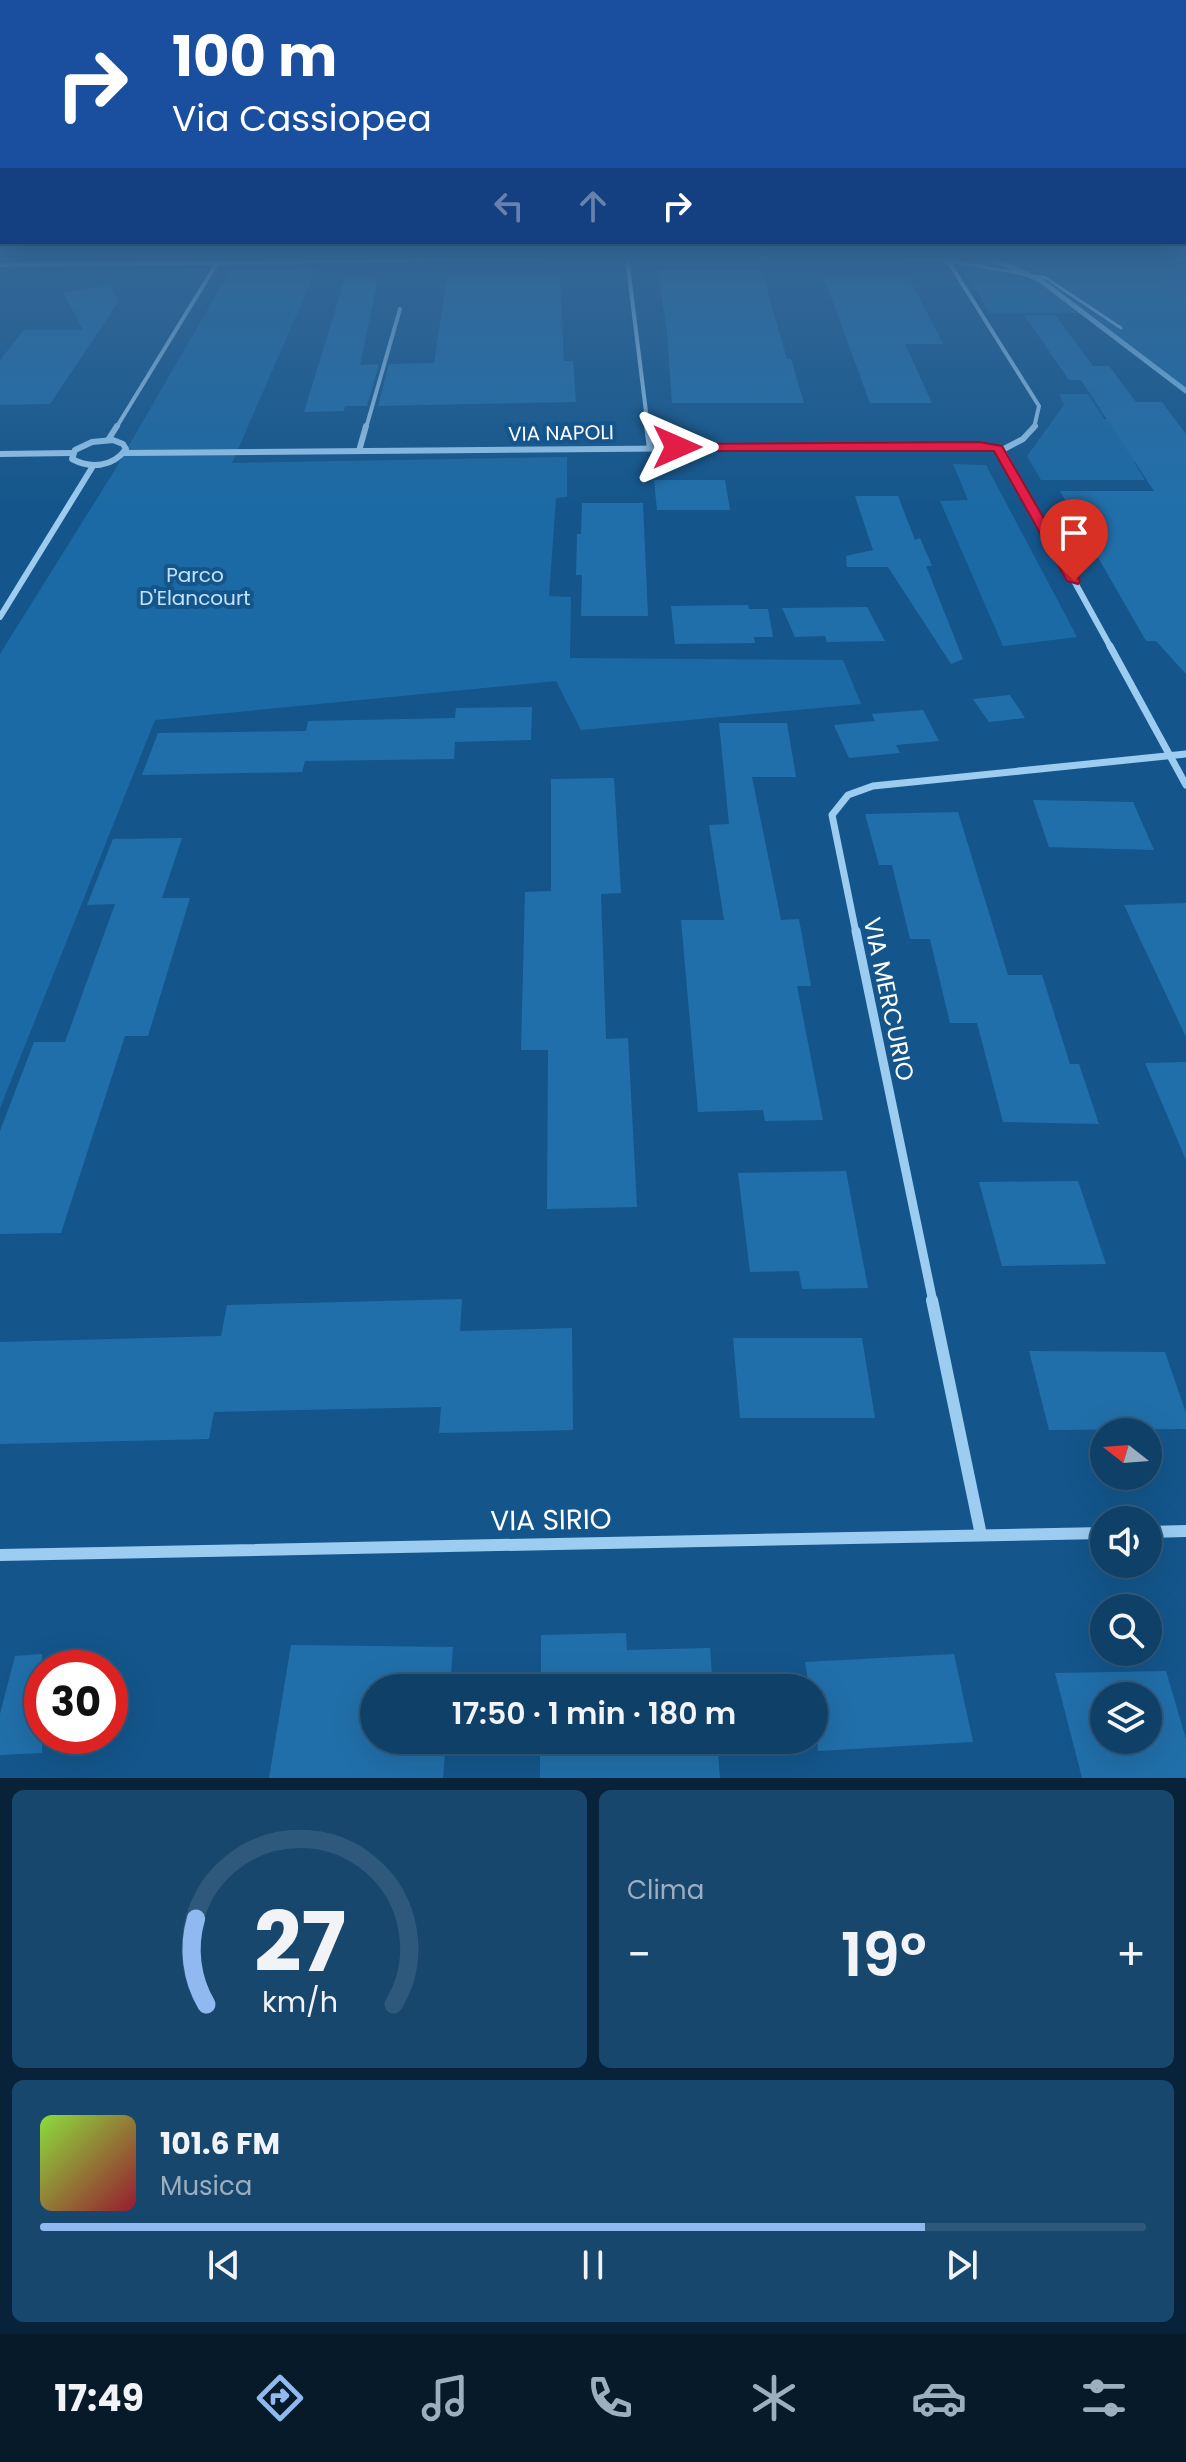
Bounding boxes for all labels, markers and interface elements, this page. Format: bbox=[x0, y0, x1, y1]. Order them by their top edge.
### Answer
text: 100 m bbox=[172, 17, 337, 96]
icon: right bbox=[40, 32, 144, 136]
text: Via Cassiopea bbox=[172, 93, 432, 144]
icon: left bbox=[487, 184, 531, 228]
icon: ahead bbox=[571, 184, 615, 228]
icon: right bbox=[655, 184, 699, 228]
position arrow bbox=[635, 405, 719, 489]
street label: VIA NAPOLI bbox=[508, 418, 614, 448]
pin bbox=[1040, 499, 1108, 581]
icon: arrive bbox=[1052, 511, 1096, 555]
park label: Parco D'Elancourt bbox=[139, 561, 251, 612]
street label: VIA MERCURIO bbox=[856, 914, 922, 1084]
north arrow bbox=[1090, 1418, 1162, 1490]
map controls bbox=[1090, 1418, 1162, 1754]
street label: VIA SIRIO bbox=[490, 1499, 612, 1541]
button: sound bbox=[1090, 1506, 1162, 1578]
button: search bbox=[1090, 1594, 1162, 1666]
speed limit sign: 30 bbox=[24, 1650, 128, 1754]
button: layers bbox=[1090, 1682, 1162, 1754]
text: 17:50 · 1 min · 180 m bbox=[452, 1692, 736, 1735]
text: Clima bbox=[627, 1872, 704, 1908]
text: 27 bbox=[253, 1884, 346, 2000]
text: 19° bbox=[841, 1913, 927, 1997]
text: − bbox=[627, 1924, 651, 1985]
text: + bbox=[1116, 1924, 1146, 1985]
text: km/h bbox=[261, 1982, 338, 2022]
text: 101.6 FM bbox=[160, 2122, 280, 2165]
text: Musica bbox=[160, 2168, 252, 2204]
icon: previous bbox=[202, 2243, 246, 2287]
icon: pause bbox=[571, 2243, 615, 2287]
icon: next bbox=[940, 2243, 984, 2287]
icon: directions bbox=[252, 2370, 308, 2426]
icon: music bbox=[417, 2370, 473, 2426]
icon: phone bbox=[582, 2370, 638, 2426]
icon: climate bbox=[746, 2370, 802, 2426]
icon: car bbox=[911, 2370, 967, 2426]
icon: filters bbox=[1076, 2370, 1132, 2426]
text: 17:49 bbox=[54, 2373, 144, 2424]

